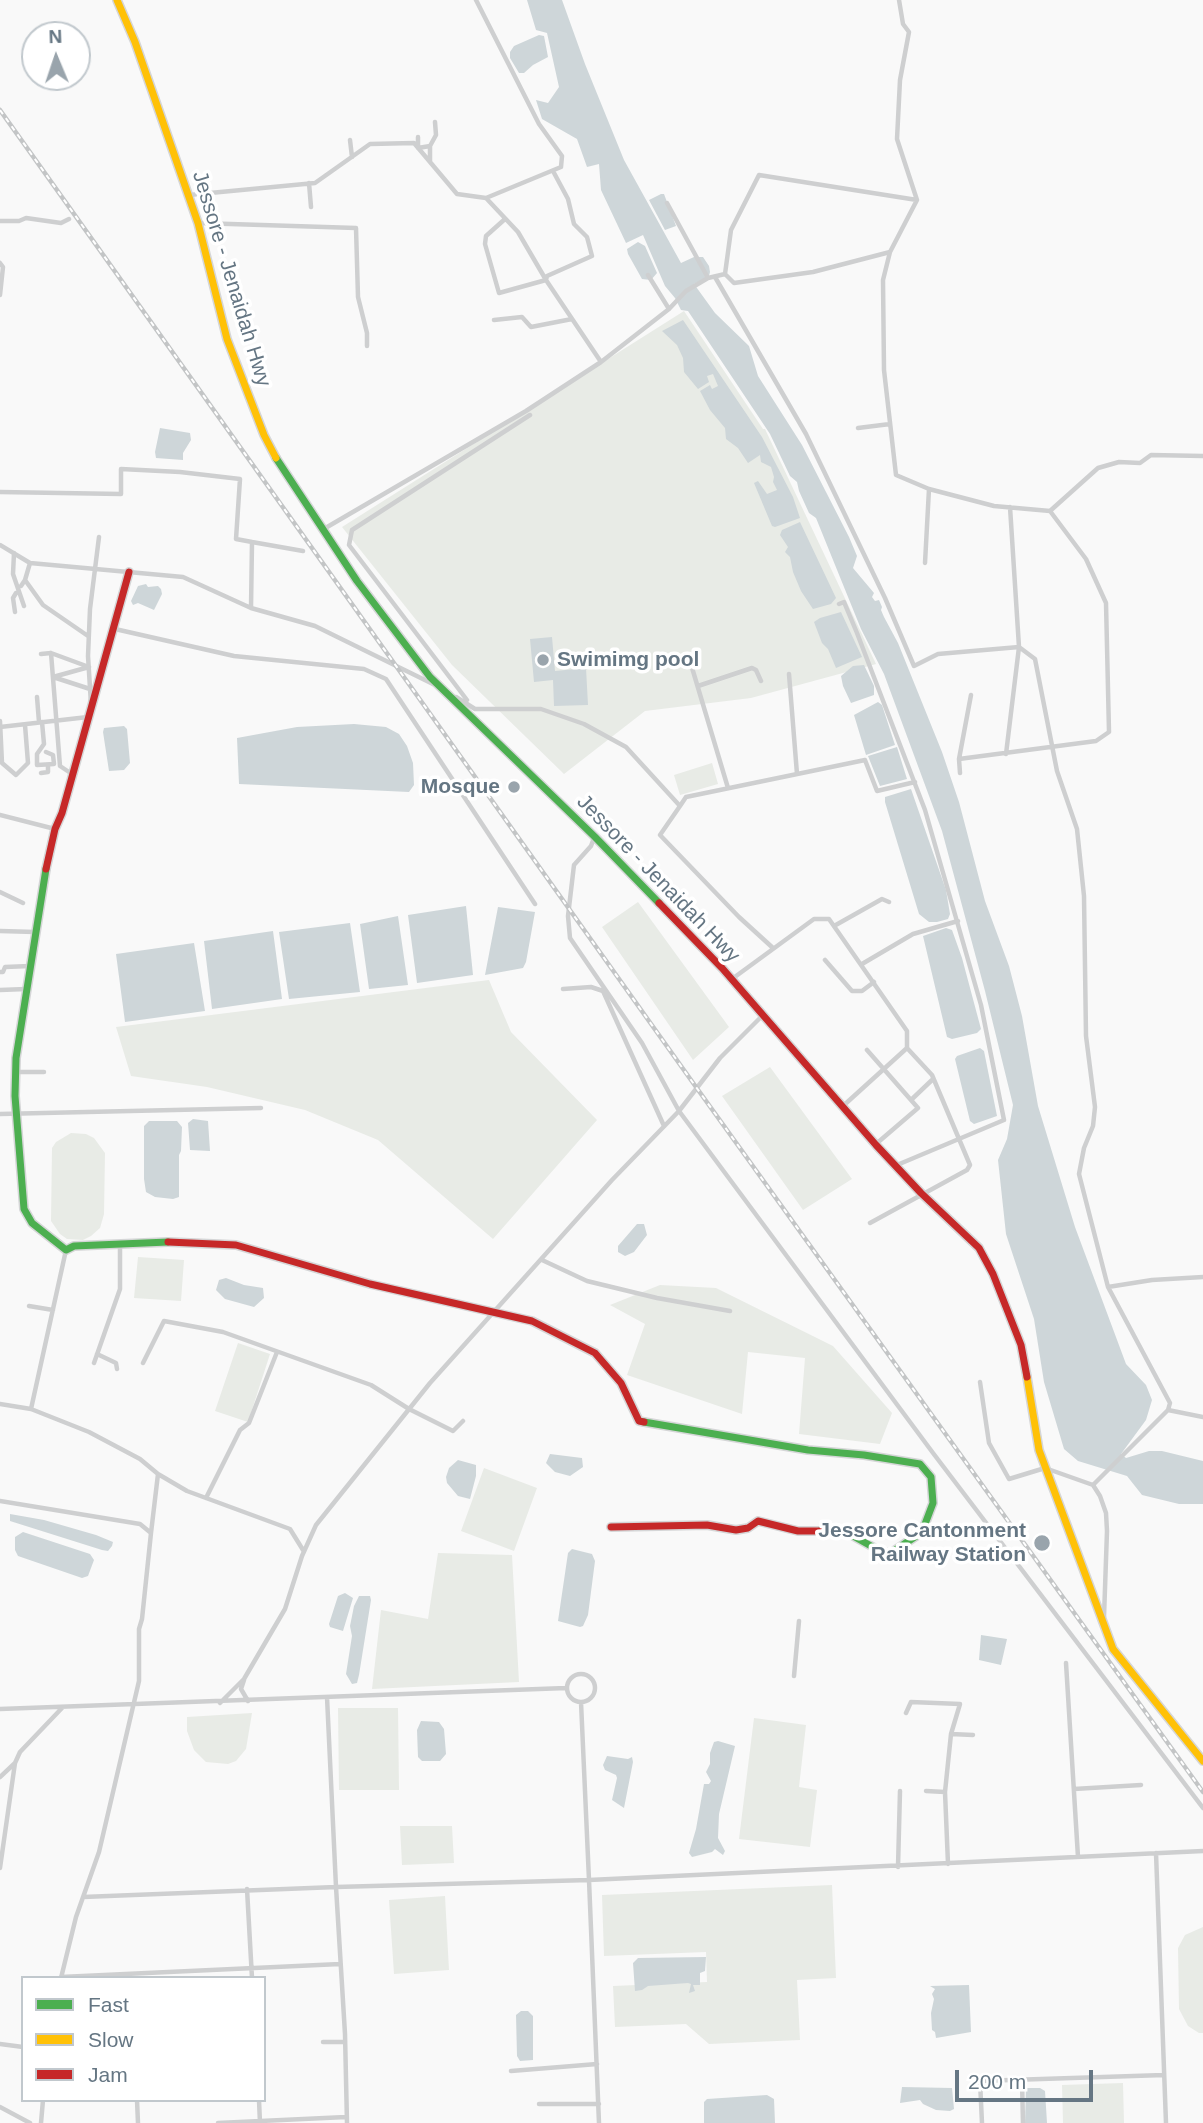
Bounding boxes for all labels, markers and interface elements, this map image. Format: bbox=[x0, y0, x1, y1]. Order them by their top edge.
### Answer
north arrow bbox=[21, 21, 91, 91]
text: N bbox=[48, 26, 63, 47]
street label: Jessore - Jenaidah Hwy bbox=[186, 168, 276, 390]
place label: Swimimg pool bbox=[557, 647, 699, 673]
marker: Swimimg pool bbox=[535, 652, 551, 668]
place label: Mosque bbox=[421, 774, 500, 800]
marker: Mosque bbox=[506, 779, 522, 795]
street label: Jessore - Jenaidah Hwy bbox=[571, 790, 745, 968]
place label: Jessore Cantonment Railway Station bbox=[818, 1518, 1026, 1568]
marker: Jessore Cantonment Railway Station bbox=[1032, 1533, 1052, 1553]
legend bbox=[21, 1976, 266, 2102]
text: Fast bbox=[88, 1993, 129, 2016]
text: Slow bbox=[88, 2028, 134, 2051]
scale bar bbox=[958, 2056, 1096, 2100]
text: Jam bbox=[88, 2063, 128, 2086]
text: 200 m bbox=[968, 2070, 1026, 2093]

